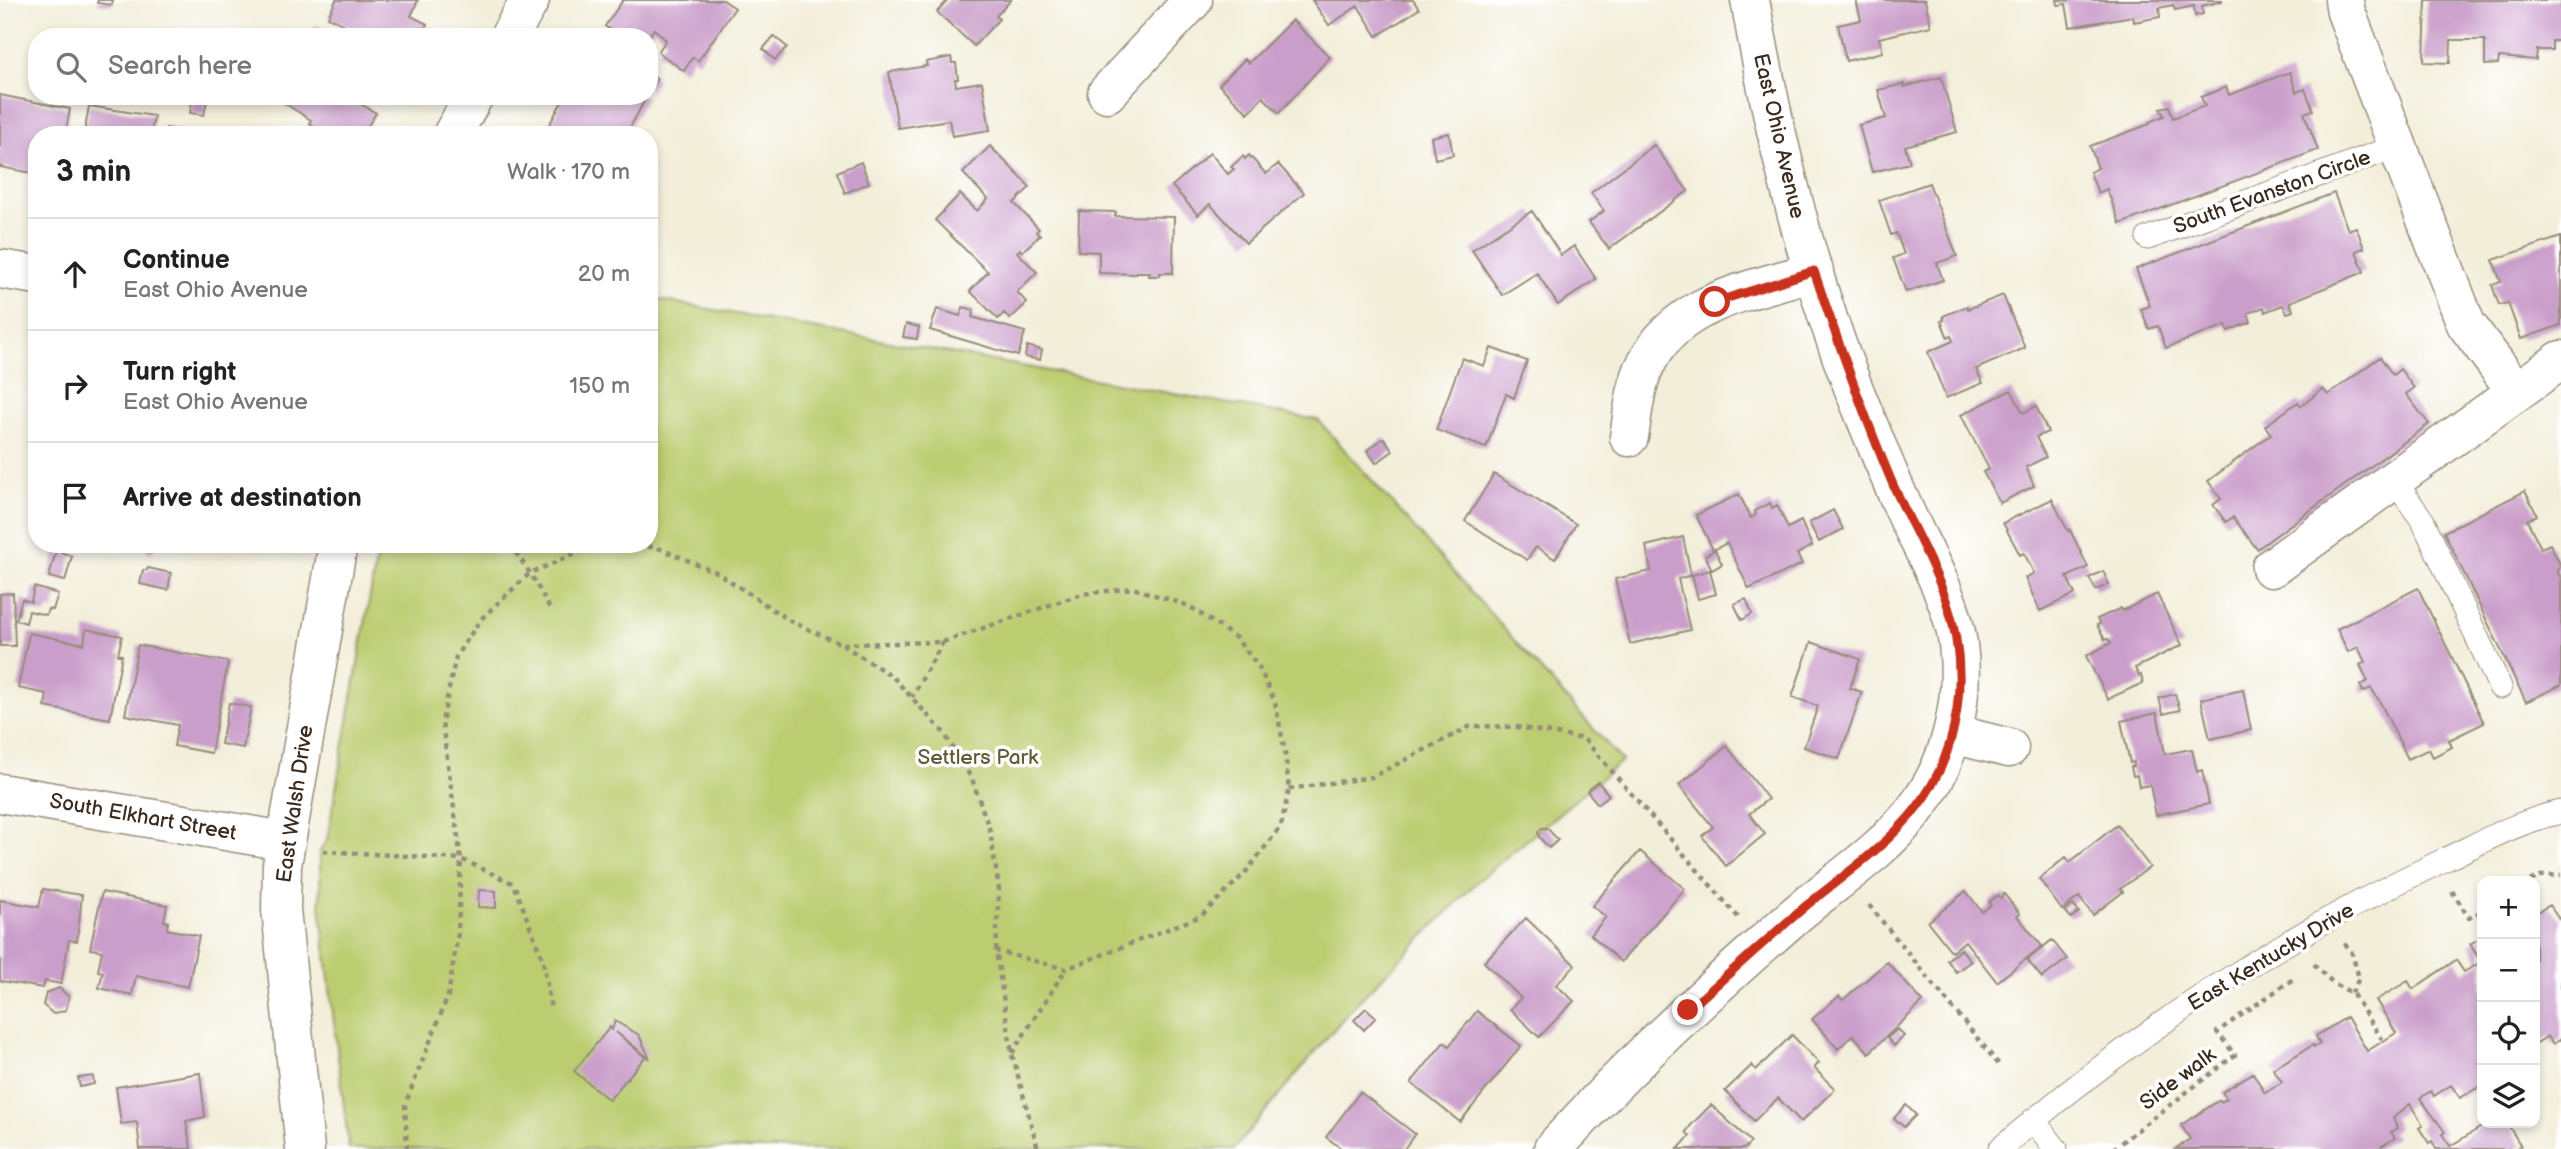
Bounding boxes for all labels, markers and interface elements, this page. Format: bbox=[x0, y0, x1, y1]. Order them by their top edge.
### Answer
search box bbox=[28, 28, 658, 105]
icon: search bbox=[52, 48, 90, 86]
text: Search here bbox=[108, 51, 252, 82]
street label: East Ohio Avenue bbox=[1748, 51, 1810, 221]
street label: South Evanston Circle bbox=[2170, 145, 2374, 239]
text: 3 min bbox=[56, 154, 131, 190]
text: Walk · 170 m bbox=[507, 158, 630, 186]
text: Continue bbox=[123, 245, 230, 276]
icon: ahead bbox=[56, 255, 94, 293]
text: 20 m bbox=[578, 260, 630, 288]
text: East Ohio Avenue bbox=[123, 276, 308, 304]
route start bbox=[1699, 286, 1730, 317]
text: Turn right bbox=[123, 357, 236, 388]
icon: right bbox=[56, 367, 94, 405]
text: 150 m bbox=[569, 372, 630, 400]
text: East Ohio Avenue bbox=[123, 388, 308, 416]
icon: arrive bbox=[56, 479, 94, 517]
text: Arrive at destination bbox=[123, 483, 362, 514]
street label: East Walsh Drive bbox=[272, 724, 318, 884]
park label: Settlers Park bbox=[918, 745, 1039, 770]
street label: South Elkhart Street bbox=[48, 788, 239, 846]
map controls bbox=[2477, 876, 2540, 1128]
button: + bbox=[2477, 876, 2540, 939]
street label: East Kentucky Drive bbox=[2184, 898, 2358, 1016]
button: − bbox=[2477, 939, 2540, 1002]
route end bbox=[1672, 994, 1703, 1025]
button: locate bbox=[2477, 1002, 2540, 1065]
street label: Side walk bbox=[2135, 1042, 2221, 1116]
button: layers bbox=[2477, 1065, 2540, 1128]

